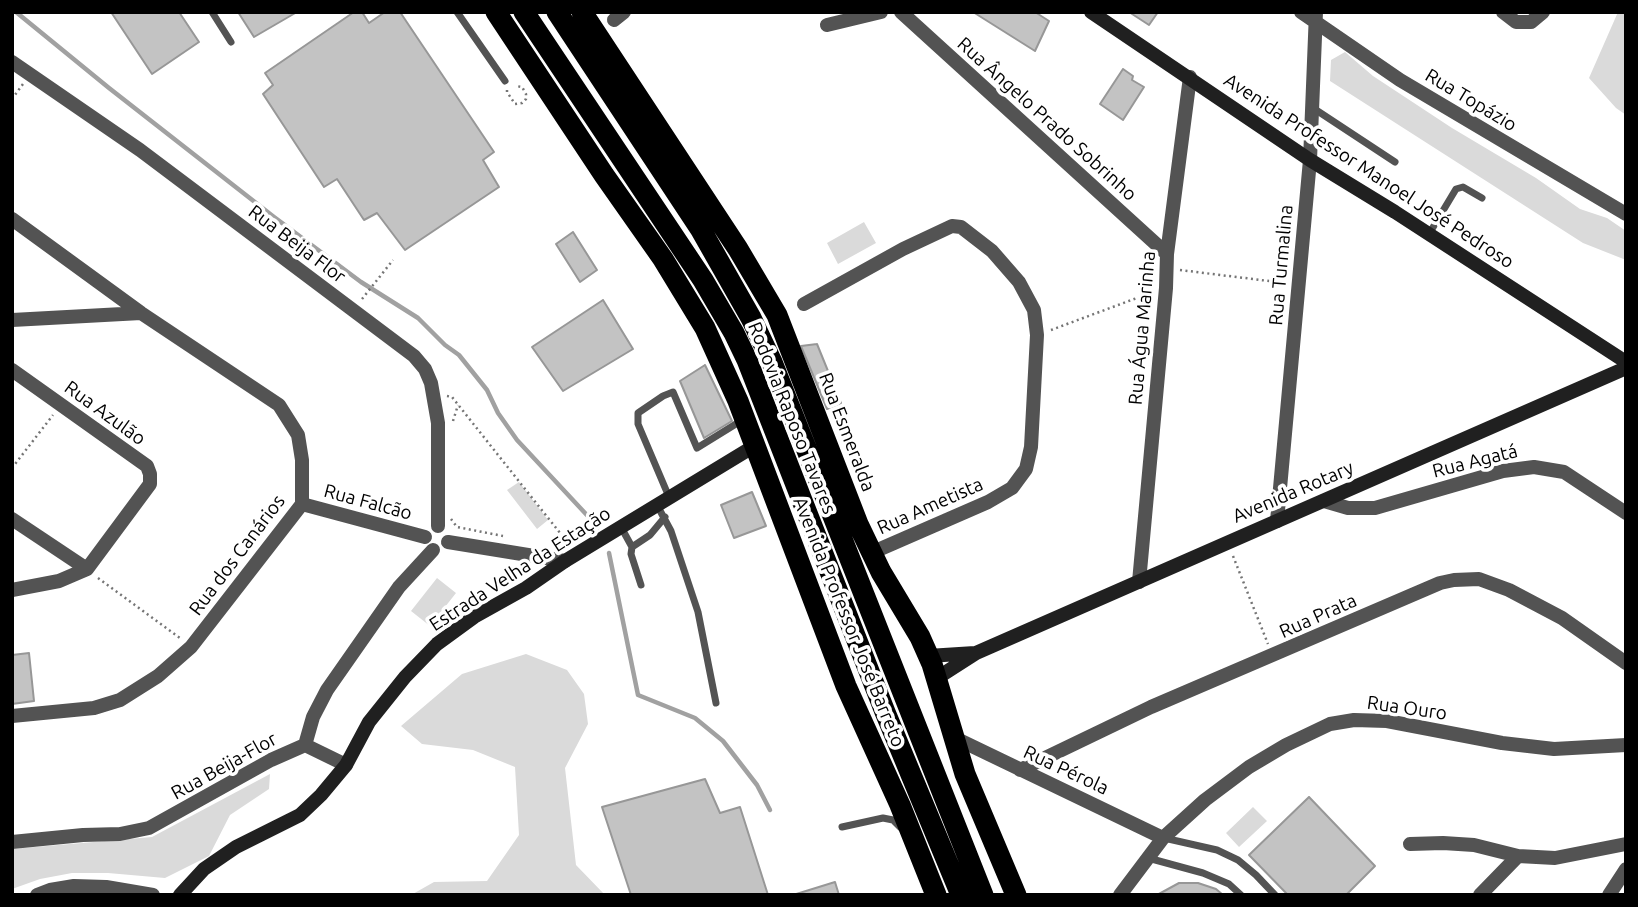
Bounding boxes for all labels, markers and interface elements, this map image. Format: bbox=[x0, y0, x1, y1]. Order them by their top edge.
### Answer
street label: Rua Ângelo Prado Sobrinho bbox=[953, 32, 1141, 206]
street label: Rua Topázio bbox=[1421, 64, 1521, 136]
street label: Avenida Professor Manoel José Pedroso bbox=[1220, 69, 1518, 273]
street label: Rua Beija Flor bbox=[244, 200, 350, 288]
street label: Rua Turmalina bbox=[1264, 204, 1298, 326]
street label: Rua Água Marinha bbox=[1124, 250, 1160, 406]
street label: Rodovia Raposo Tavares bbox=[743, 319, 841, 517]
street label: Rua Esmeralda bbox=[814, 369, 880, 495]
street label: Rua Azulão bbox=[60, 376, 150, 450]
street label: Rua Agatá bbox=[1430, 439, 1520, 483]
street label: Avenida Rotary bbox=[1229, 456, 1357, 528]
street label: Rua Ametista bbox=[873, 472, 987, 540]
street label: Rua Falcão bbox=[321, 479, 415, 525]
street label: Rua dos Canários bbox=[184, 490, 290, 620]
street label: Avenida Professor José Barreto bbox=[788, 494, 910, 750]
street label: Estrada Velha da Estação bbox=[425, 502, 615, 636]
street label: Rua Prata bbox=[1276, 589, 1360, 643]
street label: Rua Ouro bbox=[1365, 691, 1449, 725]
street label: Rua Beija-Flor bbox=[167, 728, 281, 804]
street label: Rua Pérola bbox=[1020, 740, 1112, 800]

